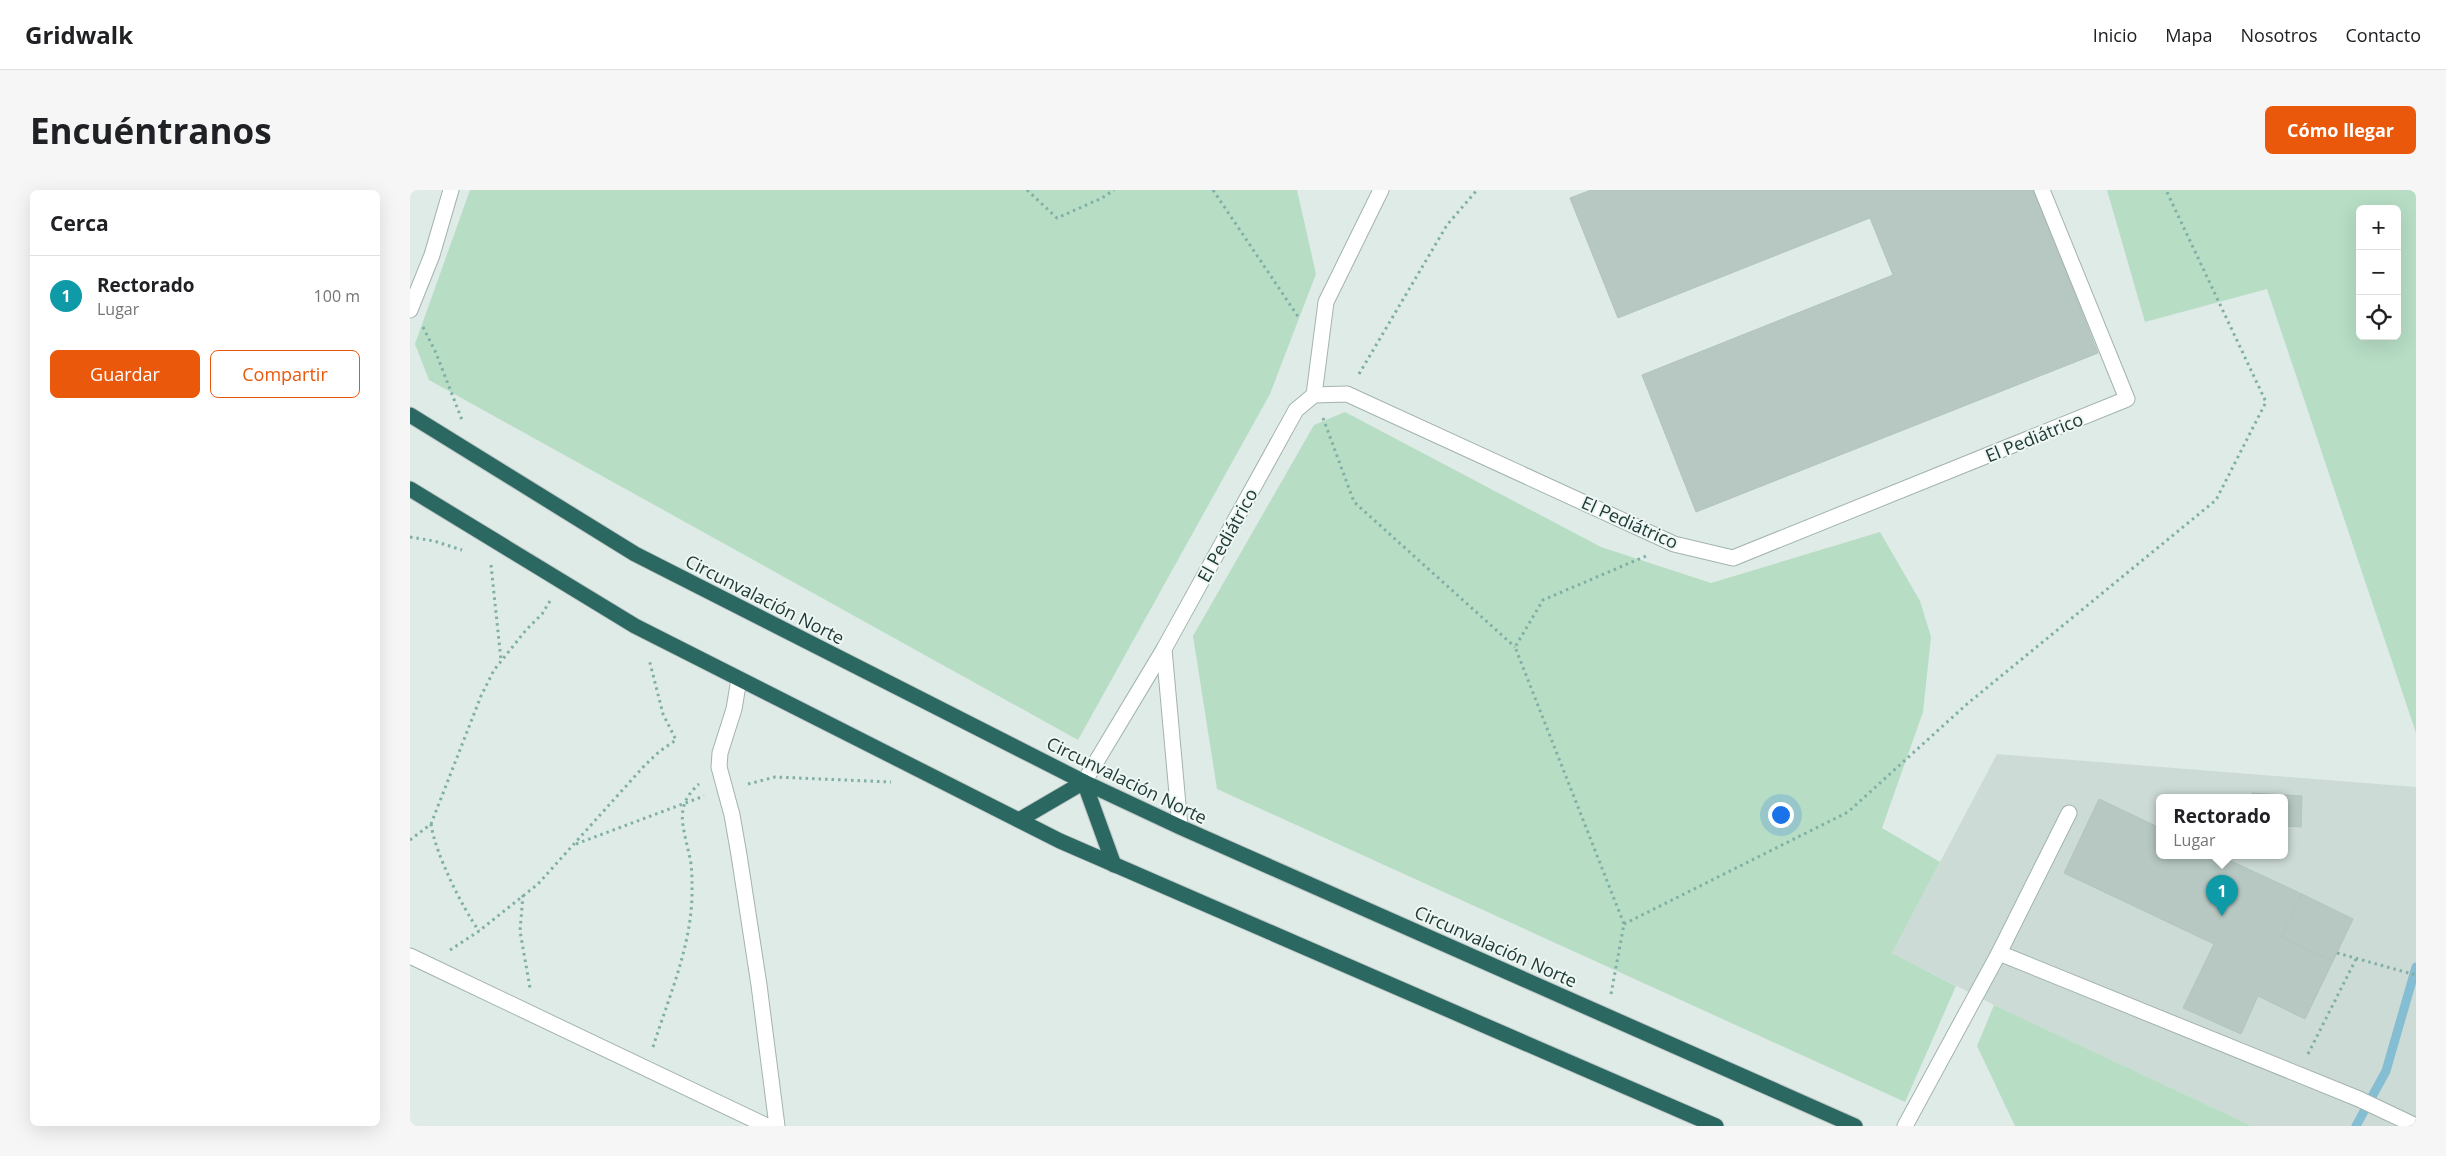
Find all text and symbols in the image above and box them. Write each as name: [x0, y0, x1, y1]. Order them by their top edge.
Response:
text: Gridwalk: [25, 18, 133, 51]
text: Inicio: [2093, 23, 2137, 47]
text: Mapa: [2165, 23, 2213, 47]
text: Nosotros: [2241, 23, 2318, 47]
text: Contacto: [2346, 23, 2421, 47]
button: Cómo llegar: [2265, 106, 2416, 154]
text: Encuéntranos: [30, 107, 272, 154]
map controls: [2356, 205, 2401, 340]
button: +: [2356, 205, 2401, 250]
text: Cerca: [50, 209, 109, 237]
button: −: [2356, 250, 2401, 295]
text: Rectorado: [97, 272, 194, 298]
text: 1: [61, 285, 71, 307]
text: 100 m: [314, 285, 360, 307]
button: locate: [2356, 295, 2401, 340]
text: Lugar: [97, 298, 139, 320]
button: Guardar: [50, 350, 200, 398]
button: Compartir: [210, 350, 360, 398]
street label: El Pediátrico: [1982, 406, 2086, 468]
street label: El Pediátrico: [1191, 484, 1263, 586]
street label: El Pediátrico: [1578, 490, 1682, 554]
street label: Circunvalación Norte: [681, 548, 849, 650]
street label: Circunvalación Norte: [1043, 731, 1211, 829]
popup: [2156, 794, 2288, 859]
your location: [1768, 802, 1794, 828]
text: Rectorado: [2173, 803, 2271, 829]
text: Lugar: [2173, 829, 2216, 851]
pin: 1: [2206, 875, 2238, 916]
street label: Circunvalación Norte: [1411, 899, 1581, 993]

